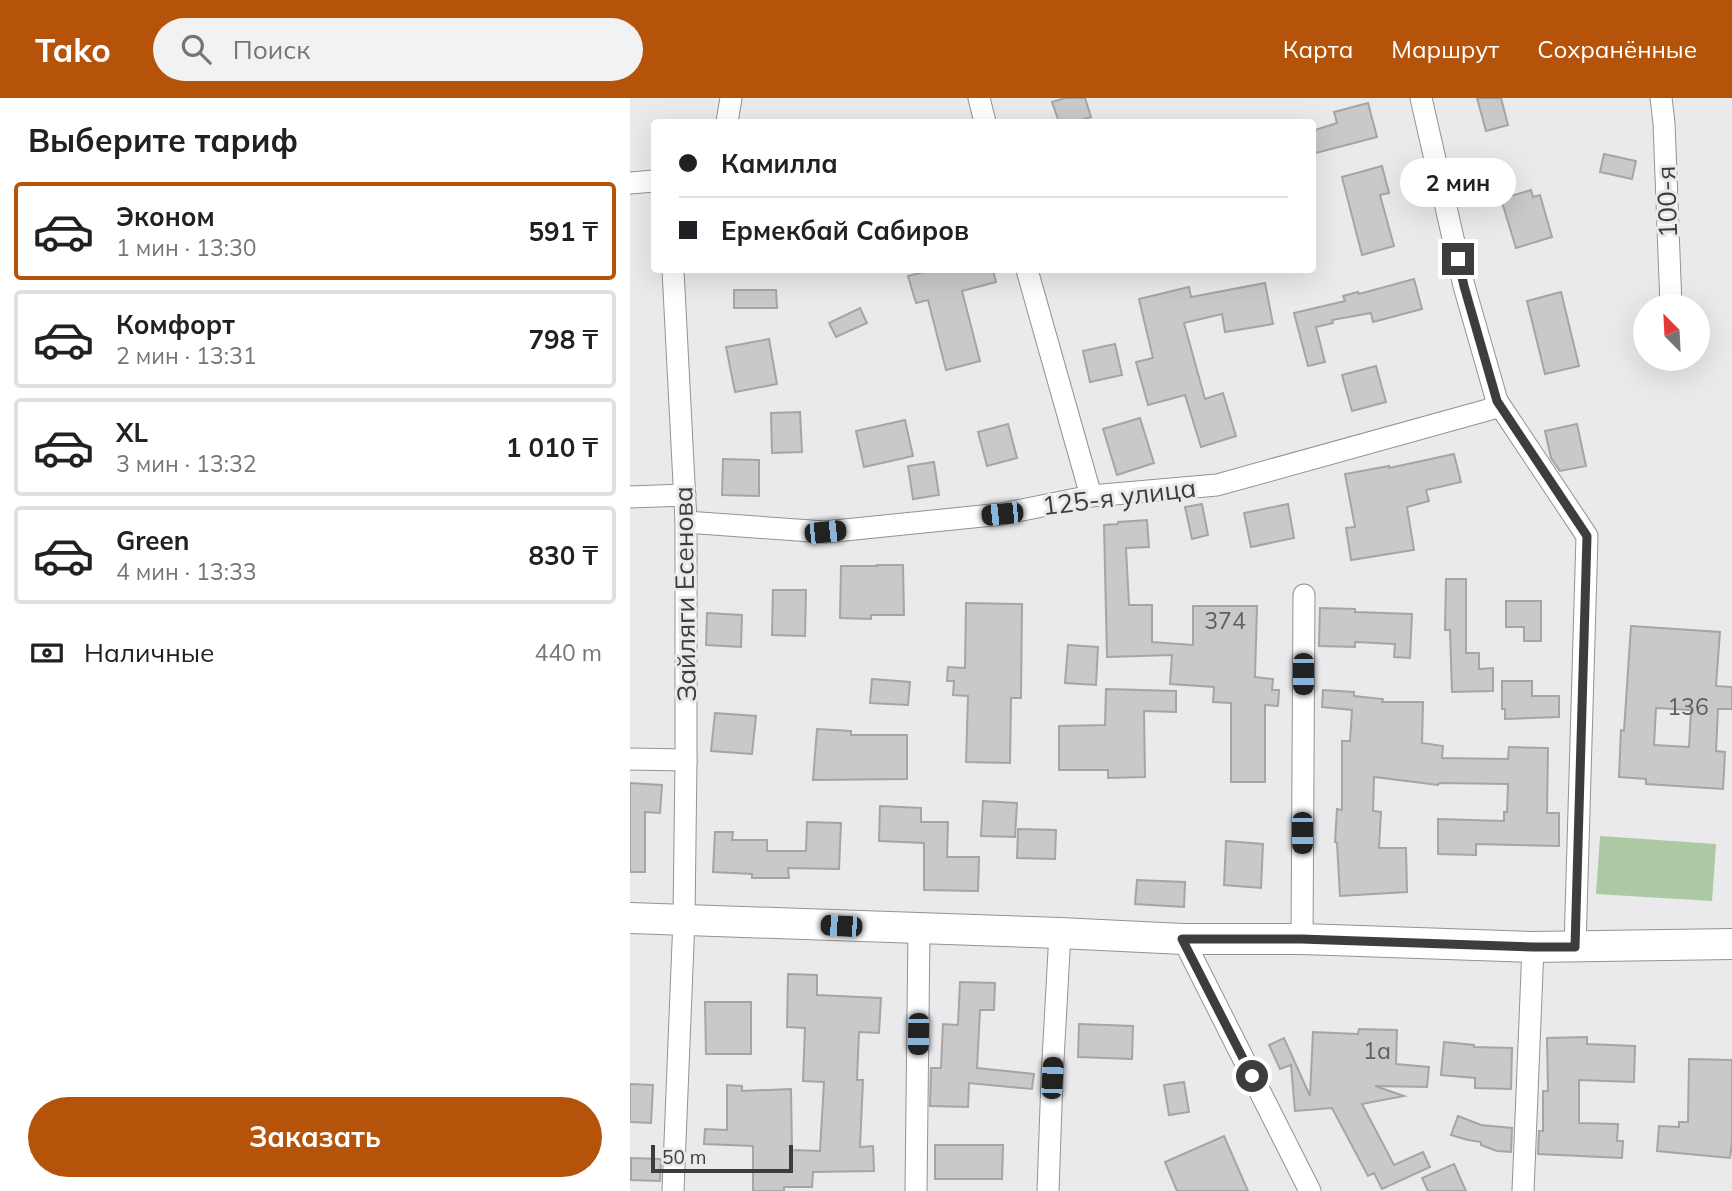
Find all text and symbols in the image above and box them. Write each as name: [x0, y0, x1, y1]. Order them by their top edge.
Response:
search box: [153, 18, 643, 81]
text: Tako: [35, 29, 111, 70]
icon: search: [177, 30, 215, 68]
text: Поиск: [233, 33, 310, 66]
text: Карта: [1283, 34, 1353, 64]
text: Маршрут: [1391, 34, 1499, 64]
text: Сохранённые: [1537, 34, 1697, 64]
text: Выберите тариф: [28, 120, 298, 160]
text: Камилла: [721, 147, 838, 180]
callout: 2 мин: [1400, 158, 1516, 206]
street label: 100-я: [1649, 165, 1684, 239]
text: 2 мин: [1426, 168, 1490, 197]
icon: car: [32, 200, 95, 263]
text: Эконом: [116, 200, 215, 233]
text: Ермекбай Сабиров: [721, 214, 969, 247]
text: 591 ₸: [528, 215, 598, 248]
text: 1 мин · 13:30: [116, 233, 256, 262]
route end: [1442, 243, 1474, 275]
north arrow: [1633, 294, 1710, 371]
map controls: [1633, 294, 1710, 371]
icon: car: [32, 308, 95, 371]
text: Комфорт: [116, 308, 235, 341]
text: 798 ₸: [528, 323, 598, 356]
text: 2 мин · 13:31: [116, 341, 256, 370]
icon: car: [32, 416, 95, 479]
text: XL: [116, 416, 148, 449]
text: 1 010 ₸: [506, 431, 598, 464]
text: 3 мин · 13:32: [116, 449, 256, 478]
street label: 125-я улица: [1040, 471, 1198, 522]
street label: Зайляги Есенова: [666, 486, 703, 702]
car: [981, 501, 1024, 527]
car: [804, 519, 847, 545]
icon: car: [32, 524, 95, 587]
text: Green: [116, 524, 189, 557]
text: 830 ₸: [528, 539, 598, 572]
text: 4 мин · 13:33: [116, 557, 256, 586]
house number: 374: [1204, 606, 1246, 635]
icon: cash: [28, 634, 66, 672]
text: Наличные: [84, 636, 214, 669]
text: 440 m: [534, 638, 602, 667]
car: [1293, 653, 1314, 695]
house number: 136: [1667, 692, 1709, 721]
car: [1292, 812, 1313, 854]
car: [820, 914, 863, 938]
car: [908, 1013, 929, 1055]
house number: 1а: [1363, 1036, 1391, 1065]
car: [1041, 1056, 1064, 1100]
route start: [1236, 1060, 1268, 1092]
button: Заказать: [28, 1097, 602, 1177]
scale bar: [651, 1142, 793, 1174]
text: 50 m: [662, 1145, 706, 1169]

